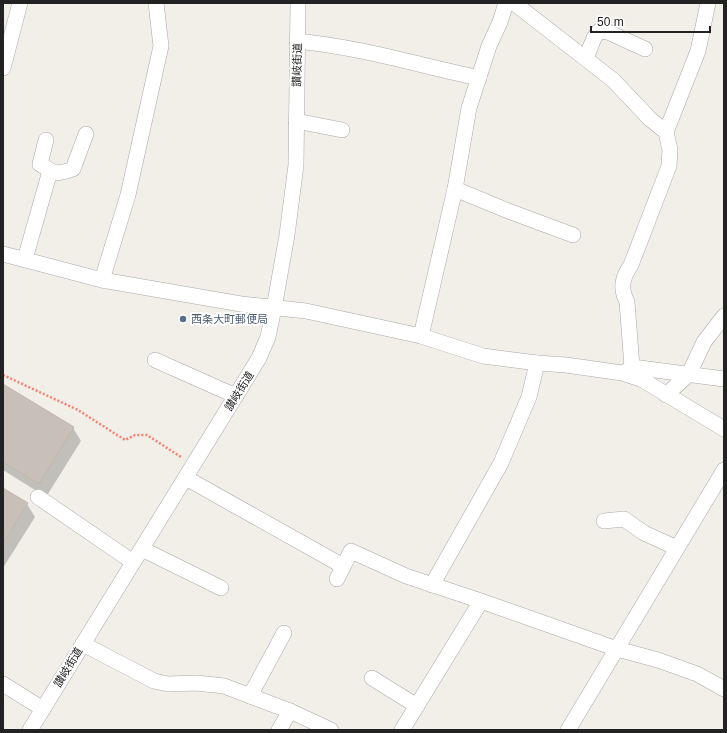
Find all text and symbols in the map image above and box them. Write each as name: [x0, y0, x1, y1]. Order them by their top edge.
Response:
scale bar: [591, 8, 710, 34]
text: 50 m: [597, 15, 624, 29]
street label: 讃岐街道: [291, 43, 303, 87]
place label: 西条大町郵便局: [191, 313, 268, 325]
marker: 西条大町郵便局: [178, 314, 188, 324]
street label: 讃岐街道: [222, 369, 256, 413]
street label: 讃岐街道: [52, 645, 84, 689]

